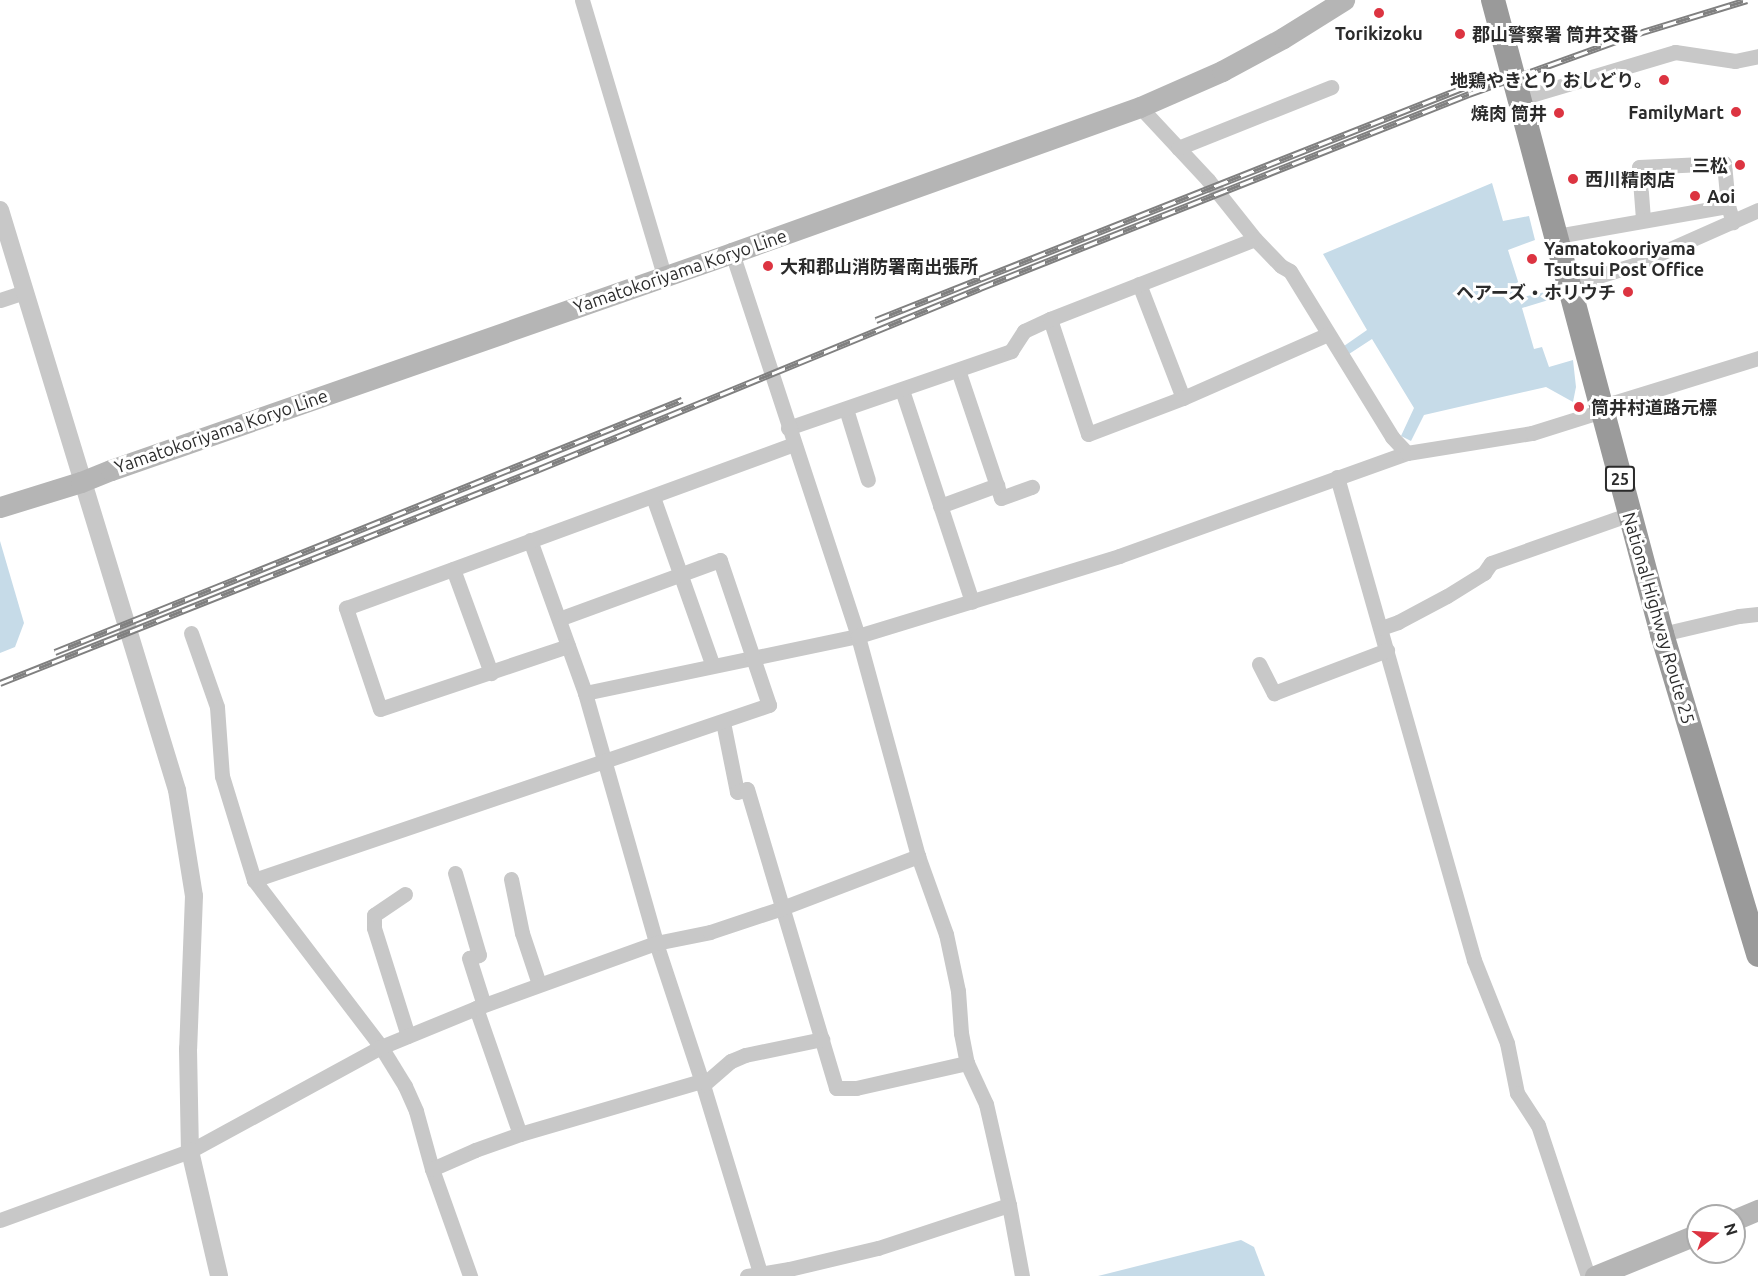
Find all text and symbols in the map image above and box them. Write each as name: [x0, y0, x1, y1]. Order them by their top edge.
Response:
marker: Torikizoku: [1372, 6, 1386, 20]
place label: Torikizoku: [1335, 22, 1423, 44]
place label: 郡山警察署 筒井交番: [1472, 23, 1638, 45]
marker: 郡山警察署 筒井交番: [1453, 27, 1467, 41]
place label: 地鶏やきとり おしどり。: [1450, 69, 1652, 91]
marker: 地鶏やきとり おしどり。: [1657, 73, 1671, 87]
place label: FamilyMart: [1628, 101, 1724, 123]
place label: 焼肉 筒井: [1471, 102, 1547, 124]
marker: FamilyMart: [1729, 105, 1743, 119]
marker: 焼肉 筒井: [1552, 106, 1566, 120]
place label: 三松: [1692, 154, 1728, 176]
marker: 三松: [1733, 158, 1747, 172]
place label: 西川精肉店: [1585, 168, 1675, 190]
marker: 西川精肉店: [1566, 172, 1580, 186]
place label: Aoi: [1707, 185, 1735, 207]
marker: Aoi: [1688, 189, 1702, 203]
street label: Yamatokoriyama Koryo Line: [571, 224, 789, 318]
place label: Yamatokooriyama Tsutsui Post Office: [1544, 238, 1704, 280]
marker: Yamatokooriyama Tsutsui Post Office: [1525, 252, 1539, 266]
place label: 大和郡山消防署南出張所: [780, 255, 978, 277]
marker: 大和郡山消防署南出張所: [761, 259, 775, 273]
place label: ヘアーズ・ホリウチ: [1455, 281, 1616, 303]
marker: ヘアーズ・ホリウチ: [1621, 285, 1635, 299]
street label: Yamatokoriyama Koryo Line: [112, 384, 330, 478]
place label: 筒井村道路元標: [1591, 396, 1717, 418]
marker: 筒井村道路元標: [1572, 400, 1586, 414]
road number: 25: [1604, 466, 1636, 492]
street label: National Highway Route 25: [1618, 510, 1700, 726]
north arrow: [1686, 1204, 1746, 1264]
text: N: [1721, 1221, 1742, 1238]

